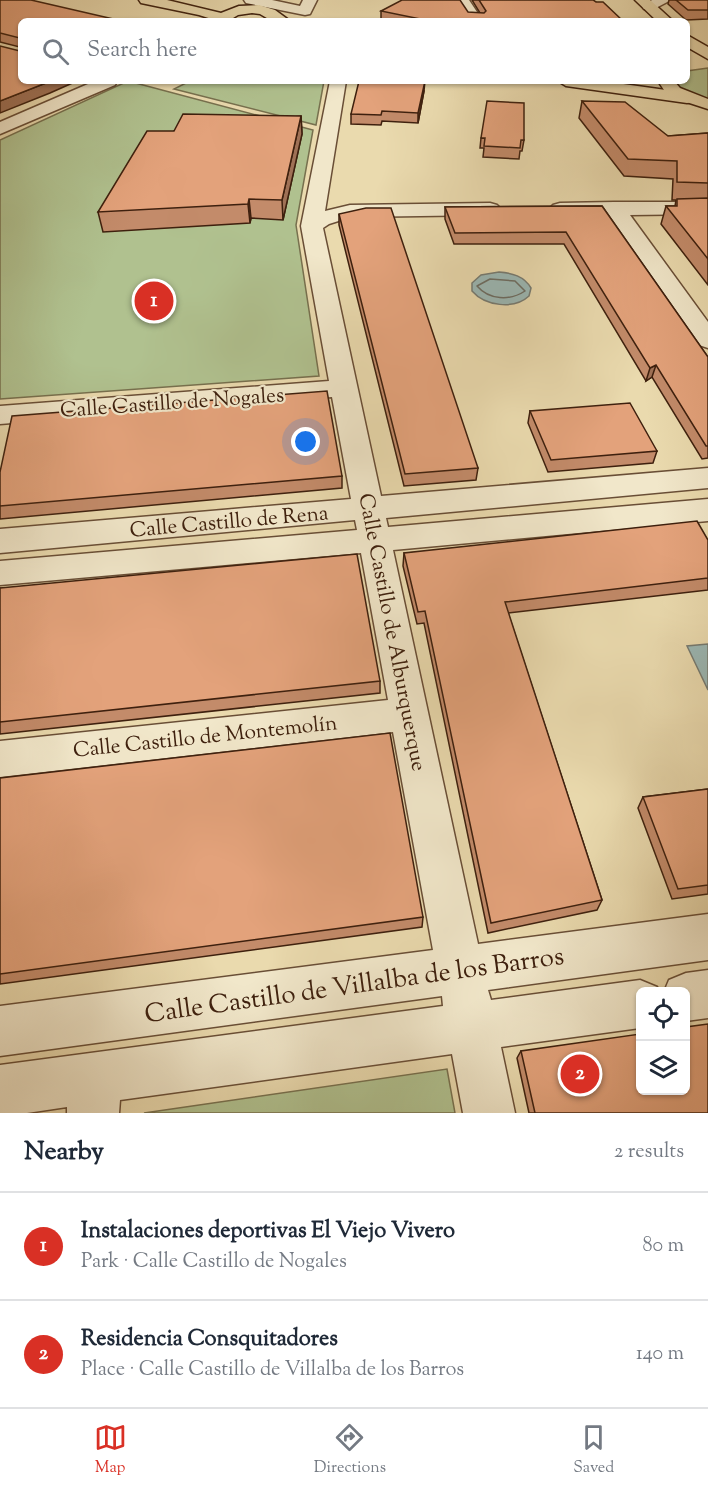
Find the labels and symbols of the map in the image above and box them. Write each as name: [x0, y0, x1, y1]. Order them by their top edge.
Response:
pin: 1: [134, 278, 174, 324]
street label: Calle Castillo de Nogales: [59, 381, 285, 427]
your location: [291, 427, 320, 456]
street label: Calle Castillo de Alburquerque: [349, 491, 433, 774]
street label: Calle Castillo de Rena: [128, 499, 330, 547]
street label: Calle Castillo de Montemolín: [72, 709, 339, 767]
street label: Calle Castillo de Villalba de los Barros: [142, 939, 566, 1034]
pin: 2: [560, 1052, 600, 1096]

